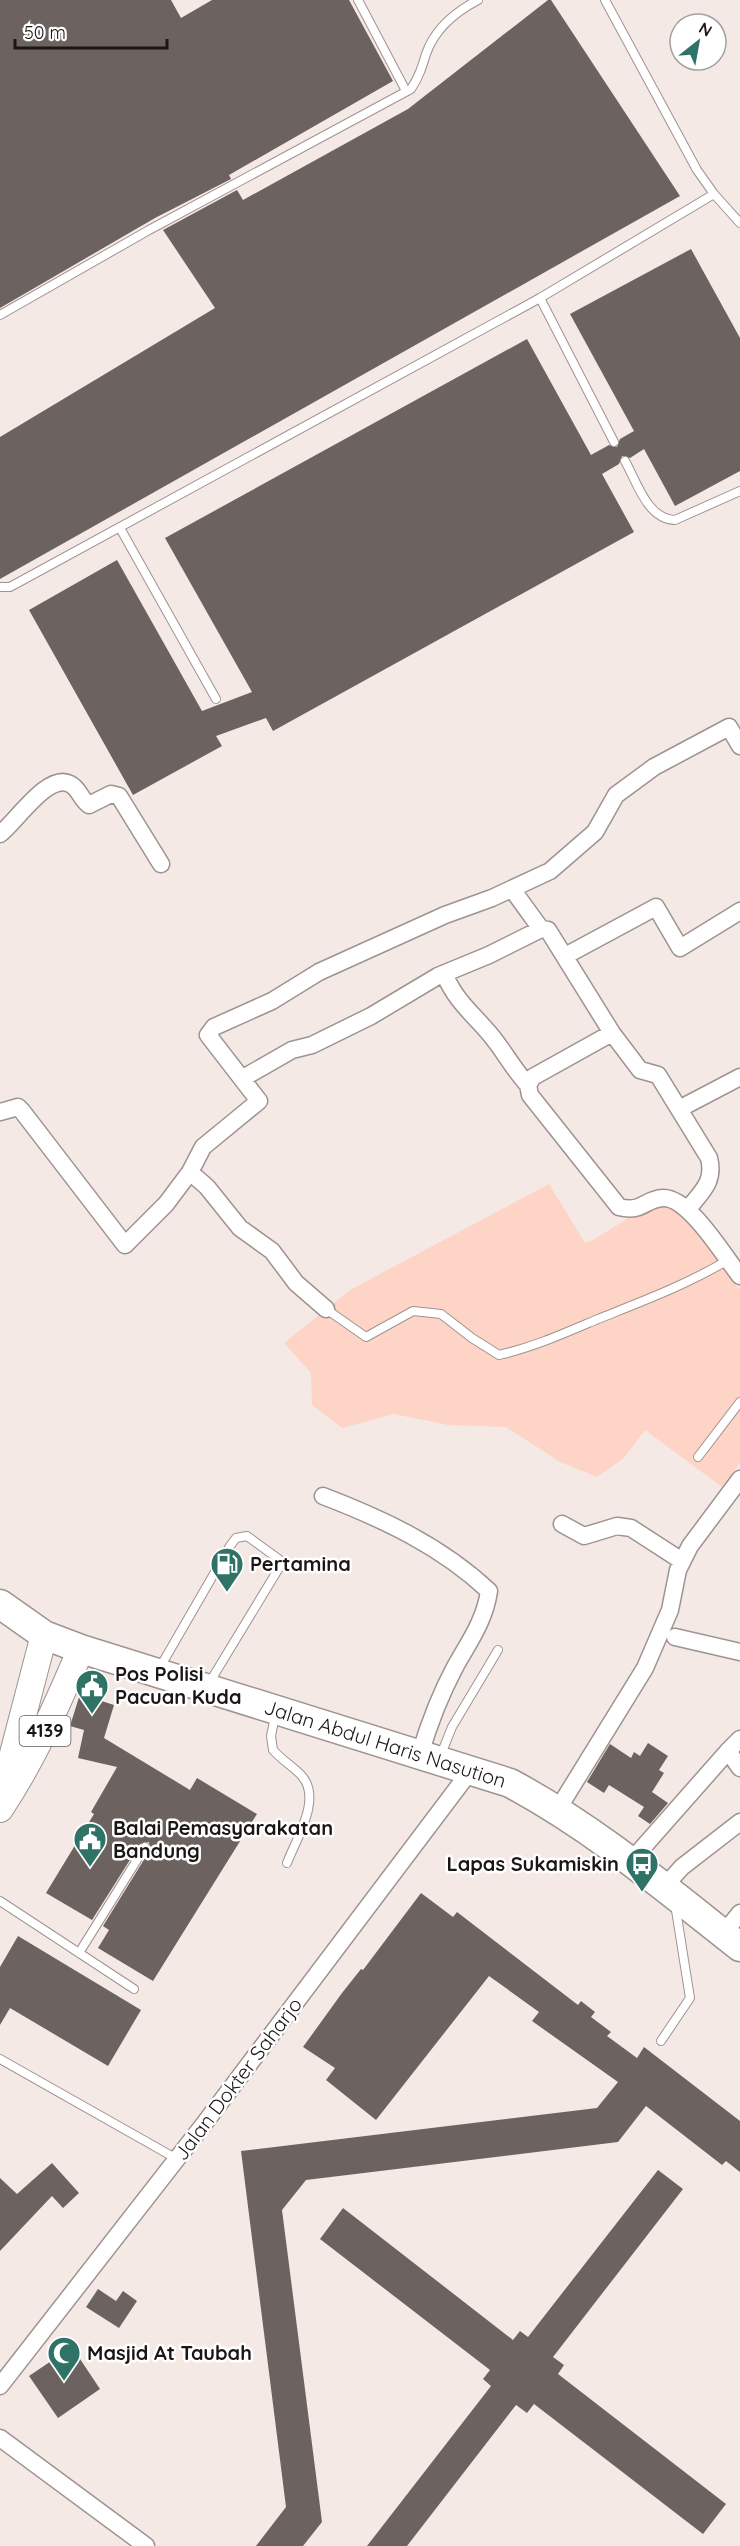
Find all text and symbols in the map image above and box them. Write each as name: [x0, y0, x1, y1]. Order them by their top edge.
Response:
scale bar: [15, 12, 166, 50]
north arrow: [668, 12, 728, 72]
text: N: [696, 18, 716, 41]
text: 50 m: [24, 21, 66, 44]
fuel station icon: Pertamina: [209, 1546, 245, 1593]
place label: Pertamina: [250, 1551, 351, 1576]
place label: Pos Polisi Pacuan Kuda: [115, 1661, 241, 1709]
public building icon: Pos Polisi Pacuan Kuda: [74, 1668, 110, 1715]
street label: Jalan Abdul Haris Nasution: [261, 1694, 509, 1793]
road number: 4139: [20, 1716, 70, 1746]
place label: Balai Pemasyarakatan Bandung: [113, 1815, 333, 1863]
public building icon: Balai Pemasyarakatan Bandung: [72, 1821, 108, 1868]
bus stop icon: Lapas Sukamiskin: [624, 1846, 660, 1893]
place label: Lapas Sukamiskin: [446, 1851, 619, 1876]
street label: Jalan Dokter Saharjo: [168, 1992, 307, 2165]
mosque icon: Masjid At Taubah: [46, 2335, 82, 2382]
place label: Masjid At Taubah: [87, 2340, 252, 2365]

